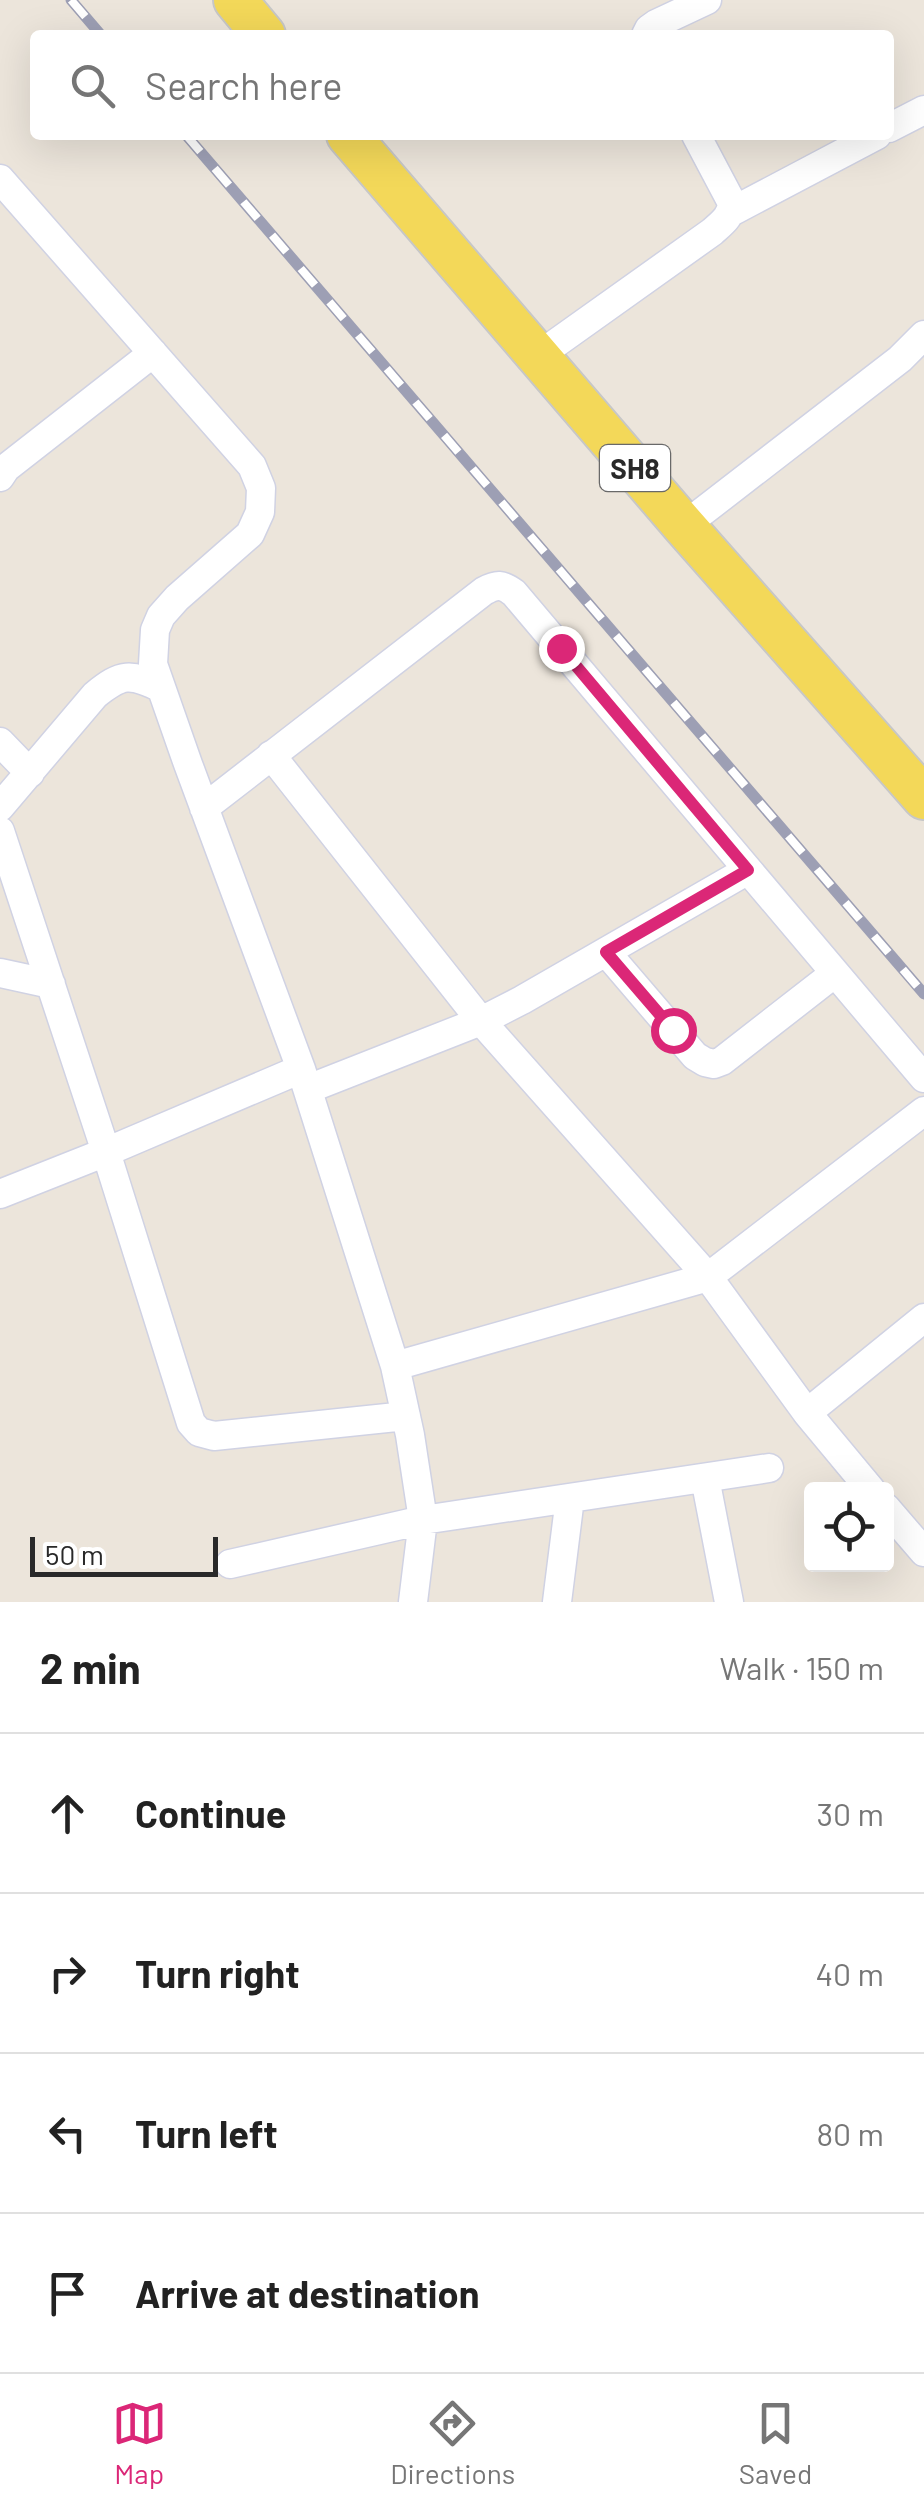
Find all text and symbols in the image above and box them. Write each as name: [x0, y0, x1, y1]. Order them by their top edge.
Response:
search box: [30, 30, 894, 140]
icon: search: [65, 58, 120, 113]
text: Search here: [145, 62, 343, 108]
road number: SH8: [600, 445, 670, 491]
route end: [539, 626, 585, 672]
route start: [651, 1008, 697, 1054]
map controls: [804, 1482, 894, 1572]
button: locate: [804, 1482, 894, 1572]
scale bar: [30, 1532, 218, 1576]
text: 50 m: [45, 1537, 104, 1571]
text: 2 min: [40, 1642, 141, 1692]
text: Walk · 150 m: [720, 1648, 884, 1686]
icon: ahead: [40, 1786, 95, 1841]
text: Continue: [135, 1790, 286, 1836]
text: 30 m: [817, 1794, 884, 1832]
icon: right: [40, 1946, 95, 2001]
text: Turn right: [135, 1950, 300, 1996]
text: 40 m: [815, 1954, 884, 1992]
icon: left: [40, 2106, 95, 2161]
text: Turn left: [135, 2110, 278, 2156]
text: 80 m: [816, 2114, 884, 2152]
icon: arrive: [40, 2266, 95, 2321]
text: Arrive at destination: [135, 2270, 480, 2316]
tab: Map: [112, 2396, 167, 2490]
tab: Directions: [390, 2396, 515, 2490]
tab: Saved: [739, 2396, 812, 2490]

